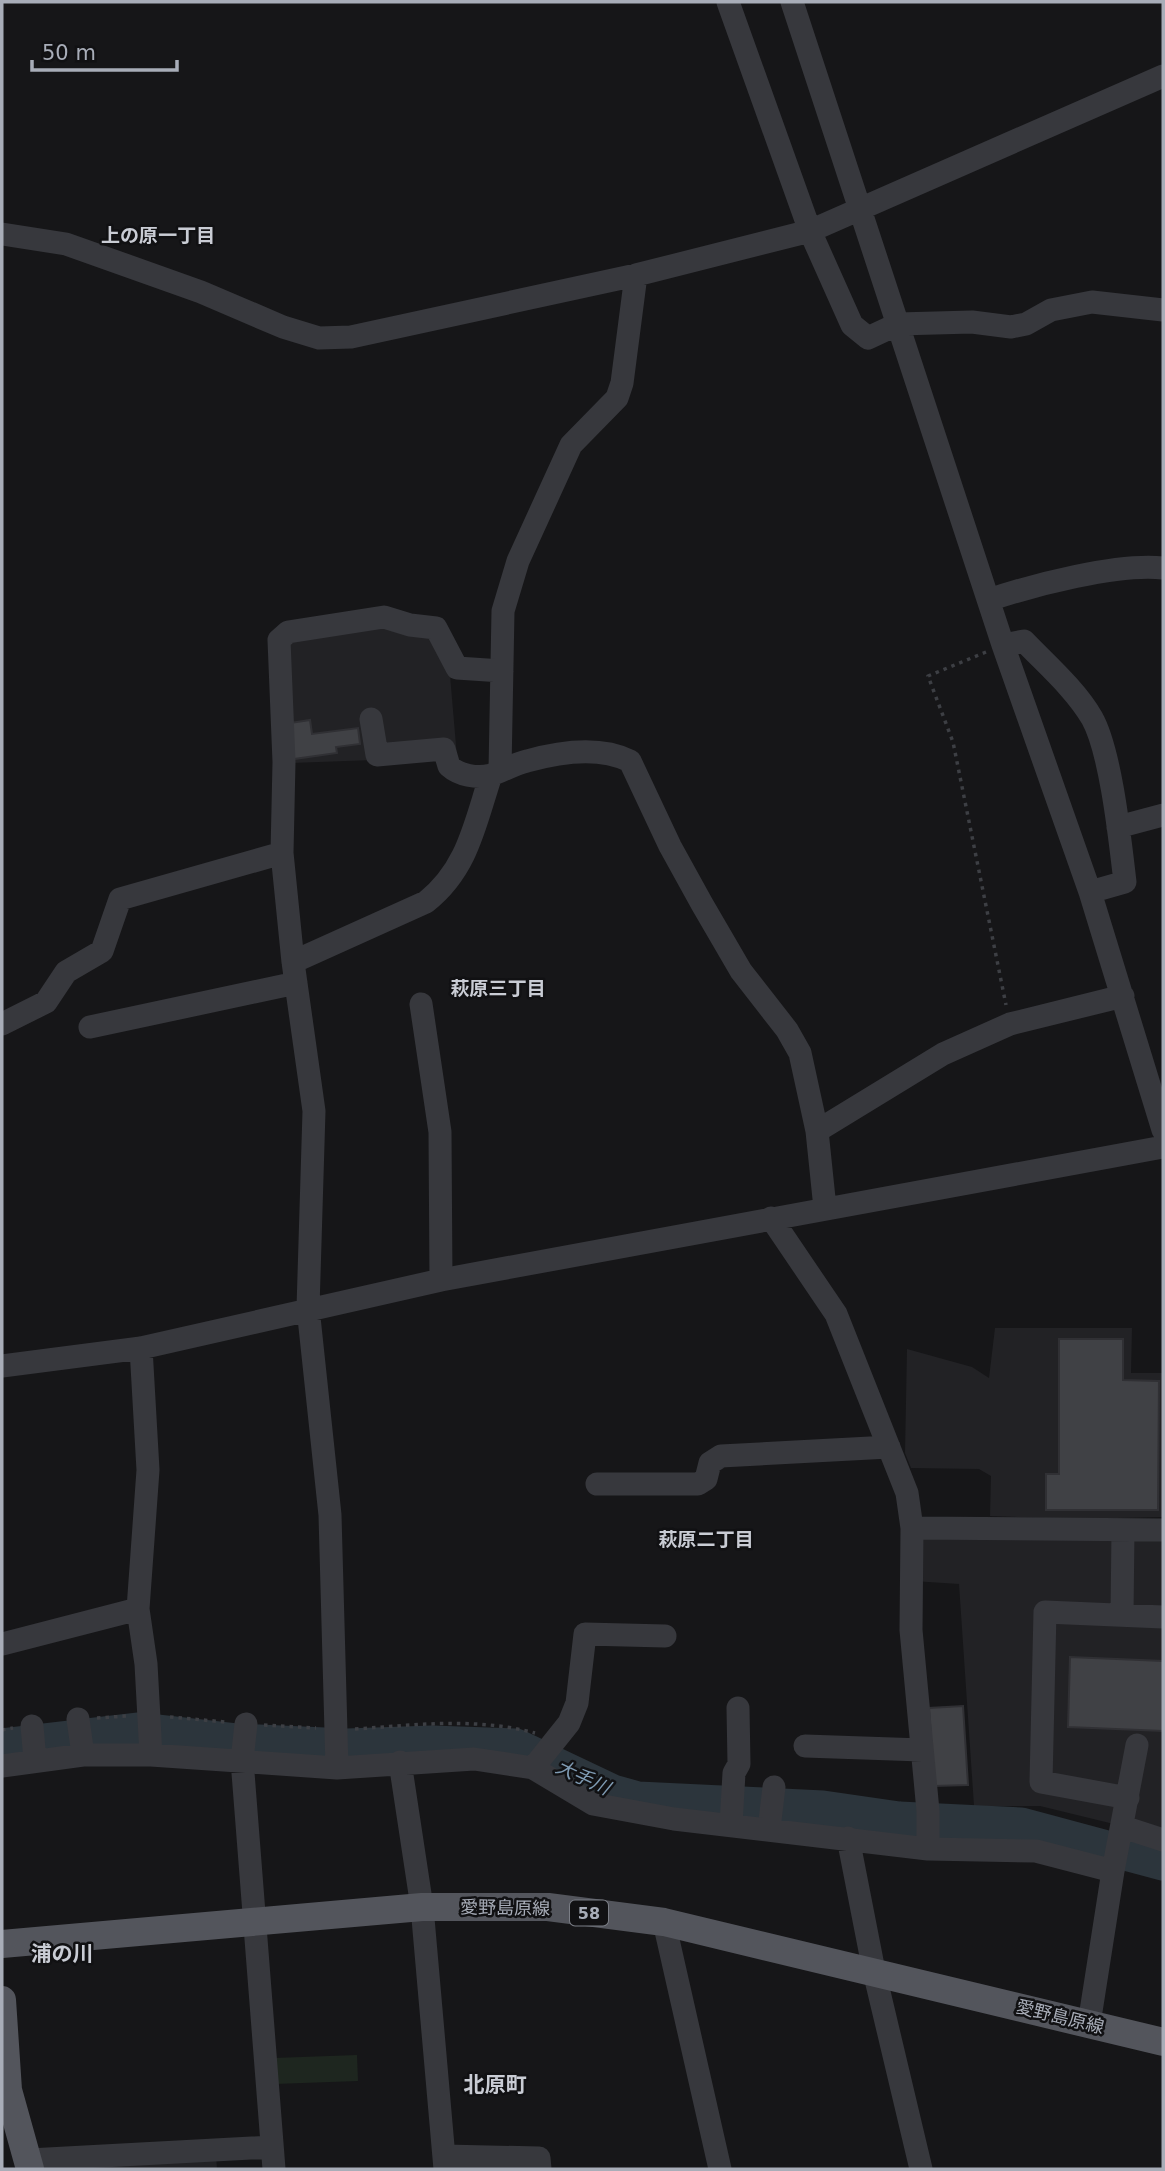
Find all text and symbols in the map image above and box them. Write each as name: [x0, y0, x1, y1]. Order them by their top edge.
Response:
scale bar: [32, 28, 177, 72]
text: 50 m: [42, 41, 96, 65]
district label: 上の原一丁目: [101, 224, 215, 246]
district label: 萩原三丁目: [450, 977, 546, 999]
district label: 萩原二丁目: [658, 1528, 754, 1550]
water label: 大手川: [553, 1755, 615, 1800]
street label: 愛野島原線: [460, 1896, 550, 1919]
road number: 58: [570, 1900, 608, 1926]
district label: 浦の川: [31, 1942, 94, 1966]
street label: 愛野島原線: [1014, 1995, 1106, 2038]
district label: 北原町: [464, 2073, 527, 2097]

